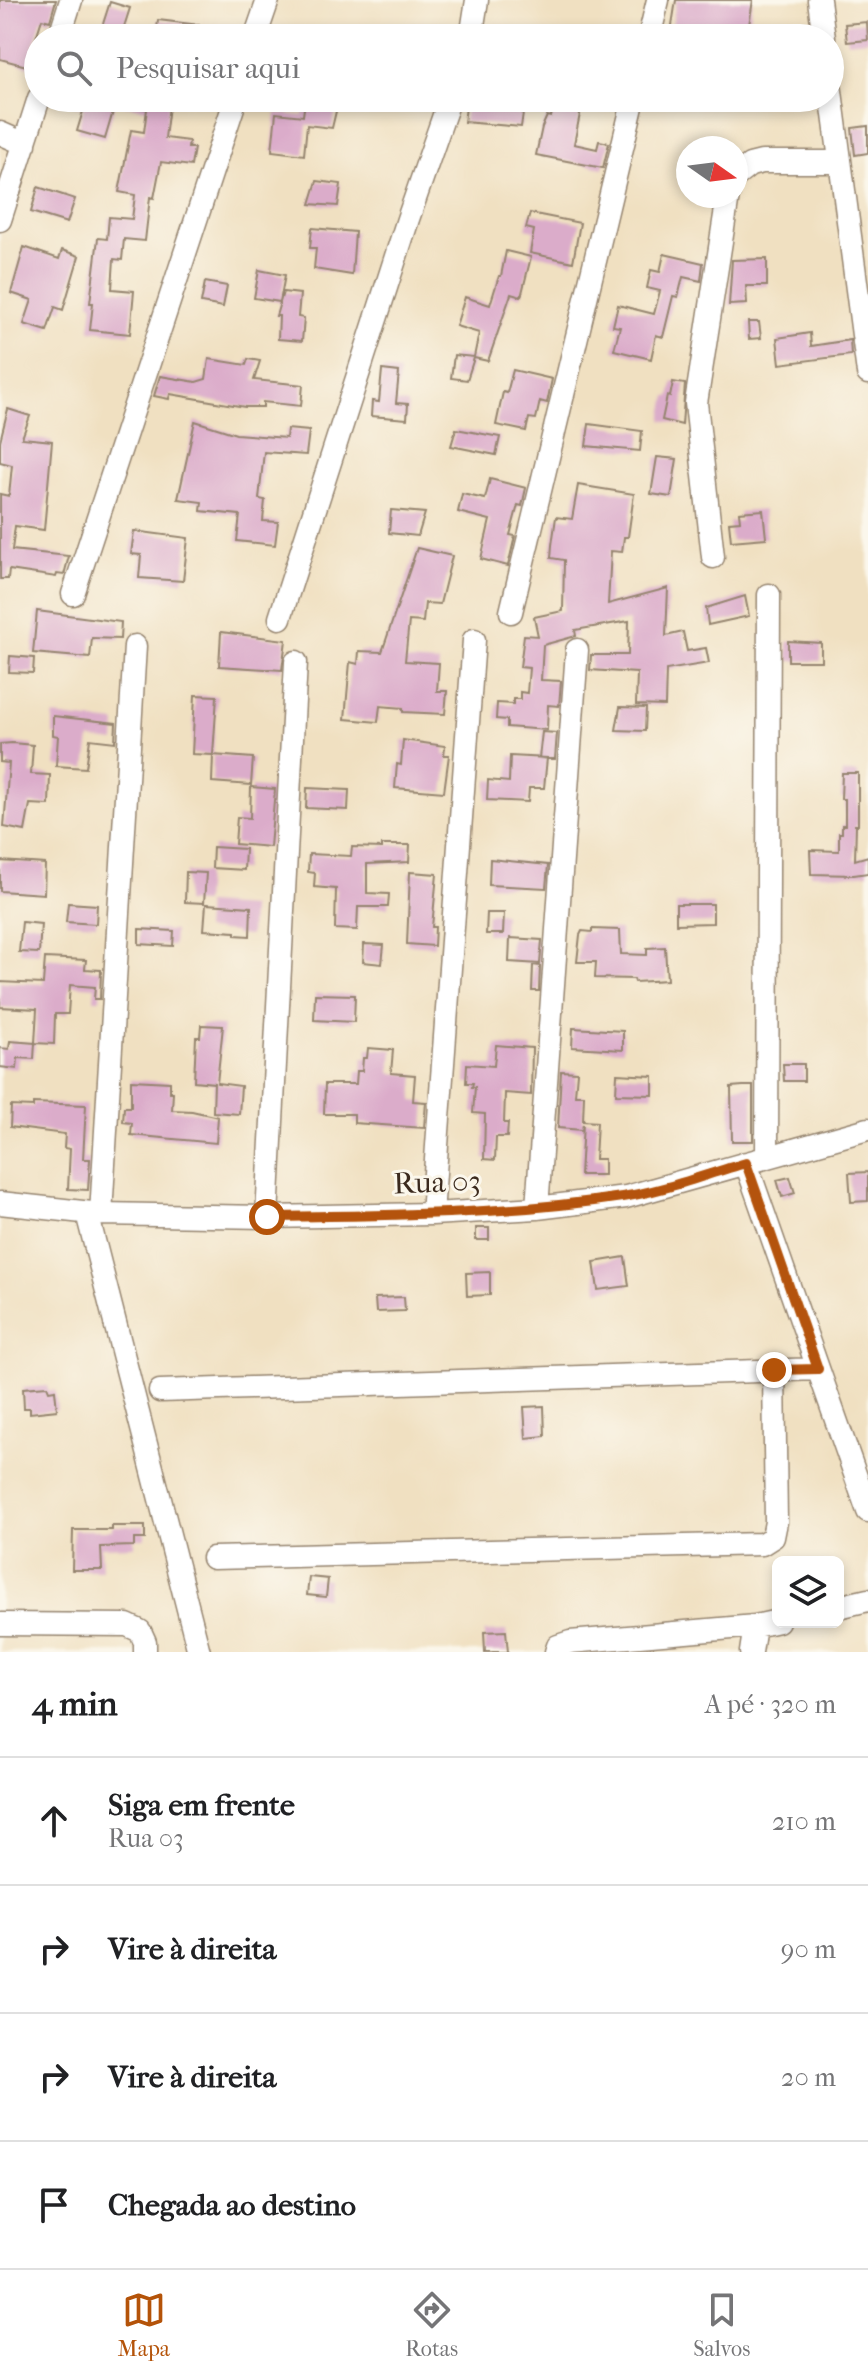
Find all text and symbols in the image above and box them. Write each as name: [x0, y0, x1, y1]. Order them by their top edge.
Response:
search box: [24, 24, 844, 112]
icon: search: [52, 46, 96, 90]
text: Pesquisar aqui: [116, 51, 300, 86]
north arrow: [676, 136, 748, 208]
street label: Rua 03: [393, 1163, 481, 1202]
route start: [249, 1199, 285, 1235]
route end: [756, 1352, 792, 1388]
map controls: [772, 1556, 844, 1628]
button: layers: [772, 1556, 844, 1628]
text: 4 min: [32, 1684, 117, 1724]
text: A pé · 320 m: [705, 1689, 836, 1720]
text: Siga em frente: [108, 1788, 295, 1823]
icon: ahead: [32, 1799, 76, 1843]
text: 210 m: [772, 1806, 836, 1837]
text: Rua 03: [108, 1823, 184, 1854]
icon: right: [32, 1927, 76, 1971]
text: Vire à direita: [108, 1932, 276, 1967]
text: 90 m: [781, 1934, 836, 1965]
icon: right: [32, 2055, 76, 2099]
text: Vire à direita: [108, 2060, 276, 2095]
text: 20 m: [781, 2062, 836, 2093]
icon: arrive: [32, 2183, 76, 2227]
text: Chegada ao destino: [108, 2188, 356, 2223]
tab: Mapa: [118, 2288, 170, 2362]
tab: Rotas: [405, 2288, 458, 2362]
tab: Salvos: [693, 2288, 750, 2362]

